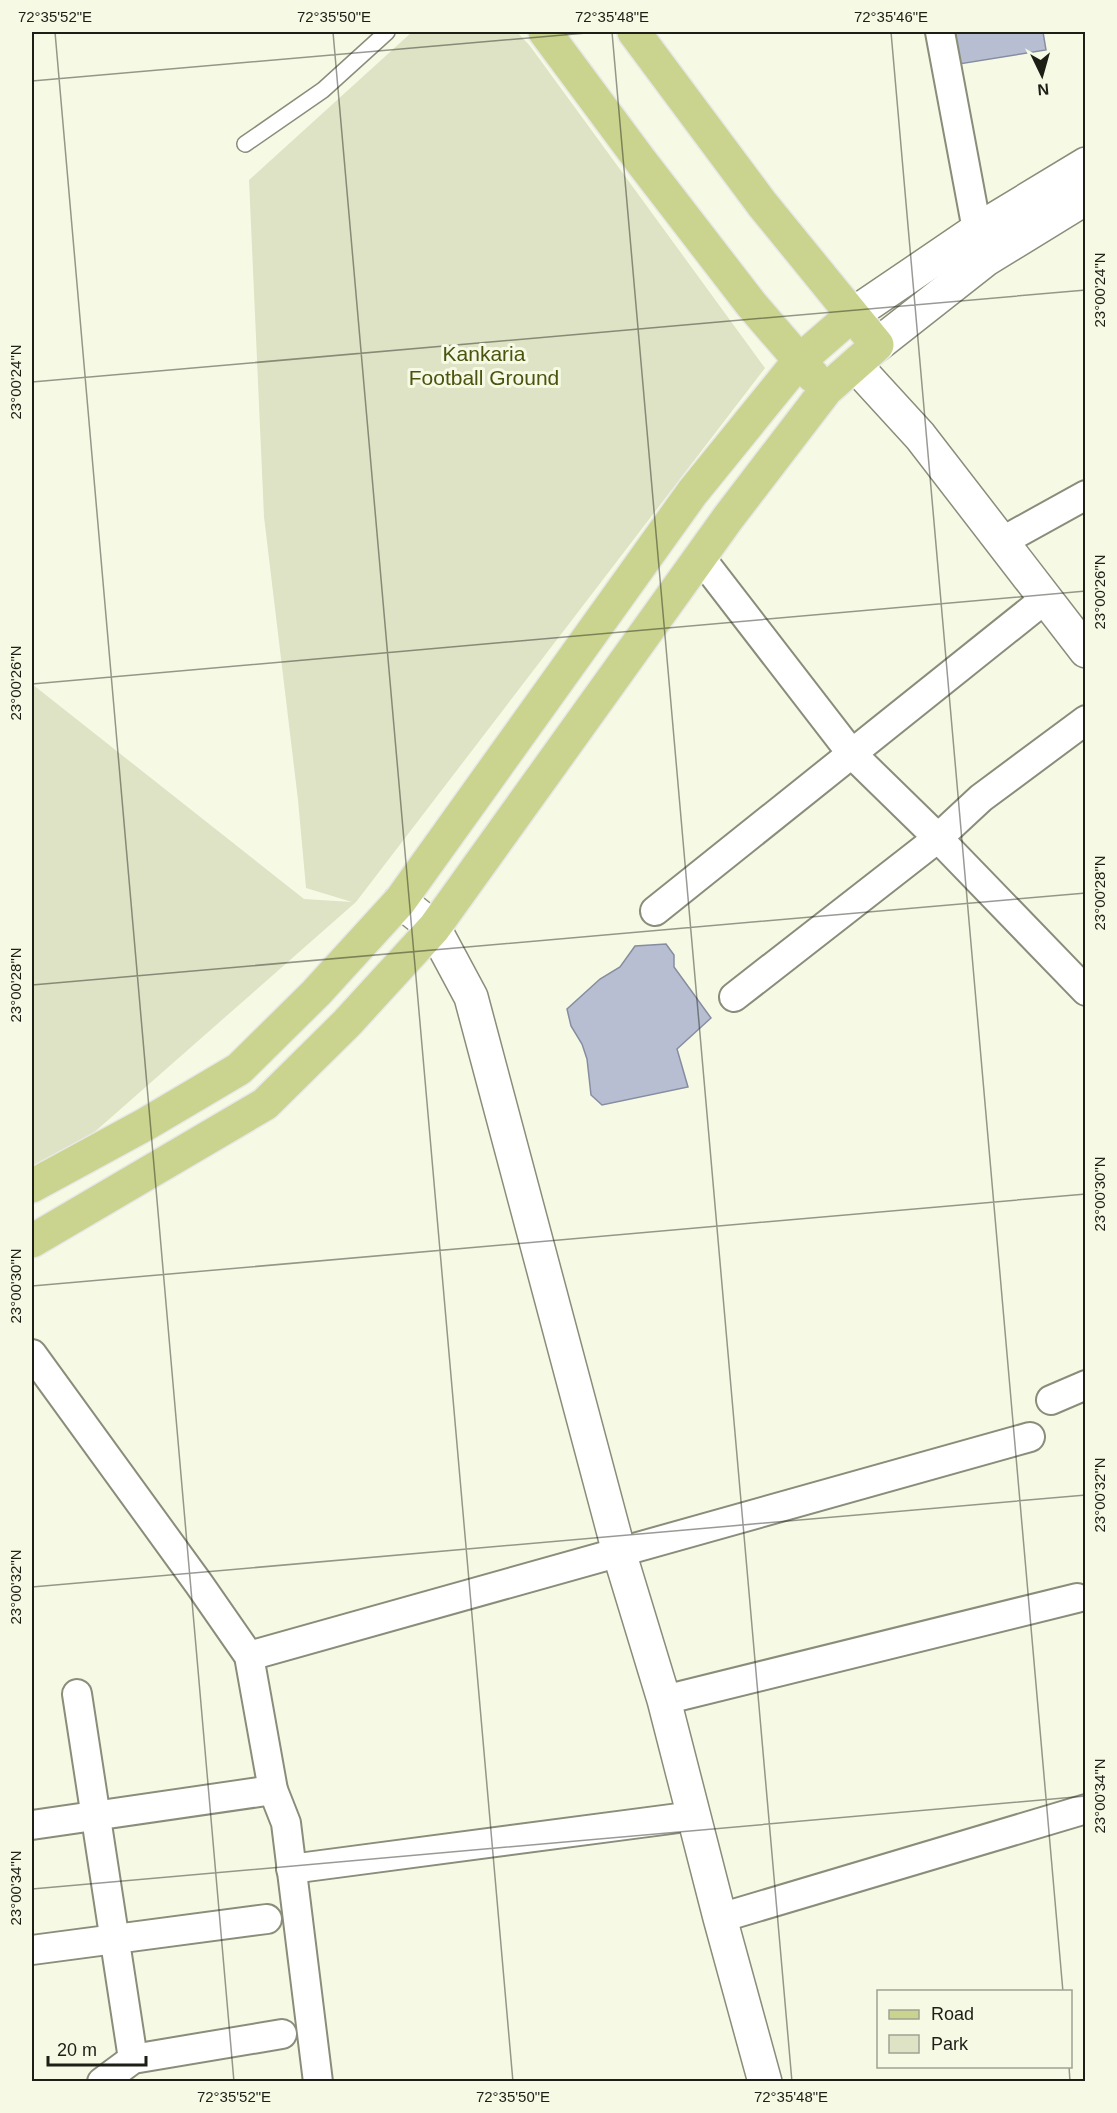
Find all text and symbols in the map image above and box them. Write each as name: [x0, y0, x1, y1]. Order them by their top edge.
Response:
text: 72°35'52"E: [18, 8, 92, 25]
text: 72°35'50"E: [297, 8, 371, 25]
text: 72°35'48"E: [575, 8, 649, 25]
text: 72°35'46"E: [854, 8, 928, 25]
north arrow: [1012, 45, 1072, 105]
text: N: [1037, 80, 1050, 98]
text: 23°00'24"N: [1091, 252, 1108, 328]
park label: Kankaria Football Ground: [409, 342, 559, 389]
text: 23°00'24"N: [7, 344, 24, 420]
text: 23°00'26"N: [1091, 554, 1108, 630]
text: 23°00'26"N: [7, 645, 24, 721]
text: 23°00'28"N: [1091, 855, 1108, 931]
text: 23°00'28"N: [7, 947, 24, 1023]
text: 23°00'30"N: [1091, 1156, 1108, 1232]
text: 23°00'30"N: [7, 1248, 24, 1324]
text: 23°00'32"N: [1091, 1457, 1108, 1533]
text: 23°00'32"N: [7, 1549, 24, 1625]
text: 23°00'34"N: [1091, 1758, 1108, 1834]
text: 23°00'34"N: [7, 1850, 24, 1926]
legend: [877, 1990, 1072, 2068]
text: Road: [931, 2004, 974, 2024]
scale bar: [48, 2029, 146, 2067]
text: Park: [931, 2034, 969, 2054]
text: 20 m: [57, 2040, 97, 2060]
text: 72°35'52"E: [197, 2088, 271, 2105]
text: 72°35'50"E: [476, 2088, 550, 2105]
text: 72°35'48"E: [754, 2088, 828, 2105]

